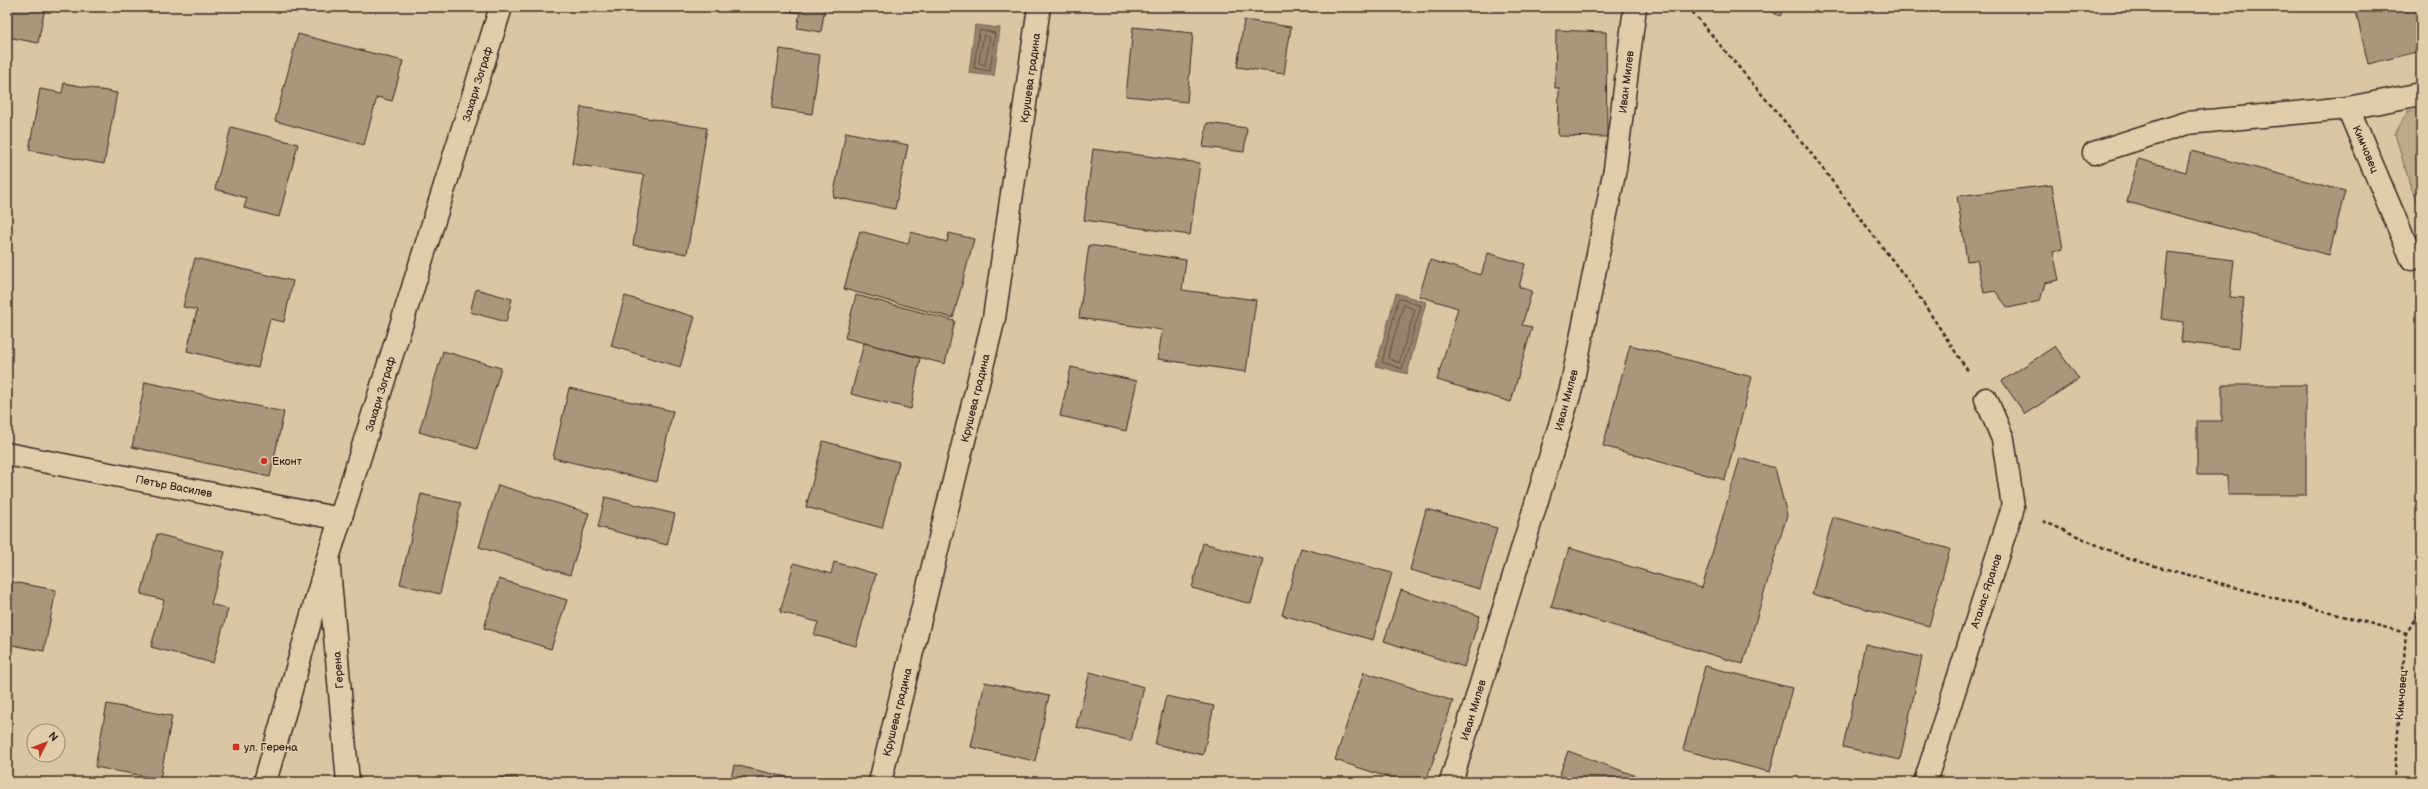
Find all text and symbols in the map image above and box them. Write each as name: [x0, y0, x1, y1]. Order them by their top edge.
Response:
street label: Крушева градина: [1018, 32, 1043, 124]
street label: Захари Зограф: [460, 45, 495, 123]
street label: Иван Милев: [1616, 50, 1637, 114]
street label: Кимчовец: [2350, 124, 2382, 175]
street label: Крушева градина: [958, 352, 993, 444]
street label: Захари Зограф: [363, 355, 398, 433]
street label: Иван Милев: [1552, 368, 1581, 432]
place label: Еконт: [272, 455, 302, 468]
marker: Еконт: [259, 456, 269, 466]
street label: Петър Василев: [134, 473, 214, 500]
street label: Атанас Яранов: [1968, 552, 2005, 631]
street label: Герена: [330, 650, 347, 689]
street label: Крушева градина: [880, 666, 915, 758]
street label: Кимчовец: [2393, 669, 2410, 721]
street label: Иван Милев: [1458, 678, 1489, 742]
north arrow: [26, 723, 66, 763]
text: N: [45, 729, 61, 744]
place label: ул. Герена: [244, 741, 298, 754]
marker: ул. Герена: [231, 742, 241, 752]

